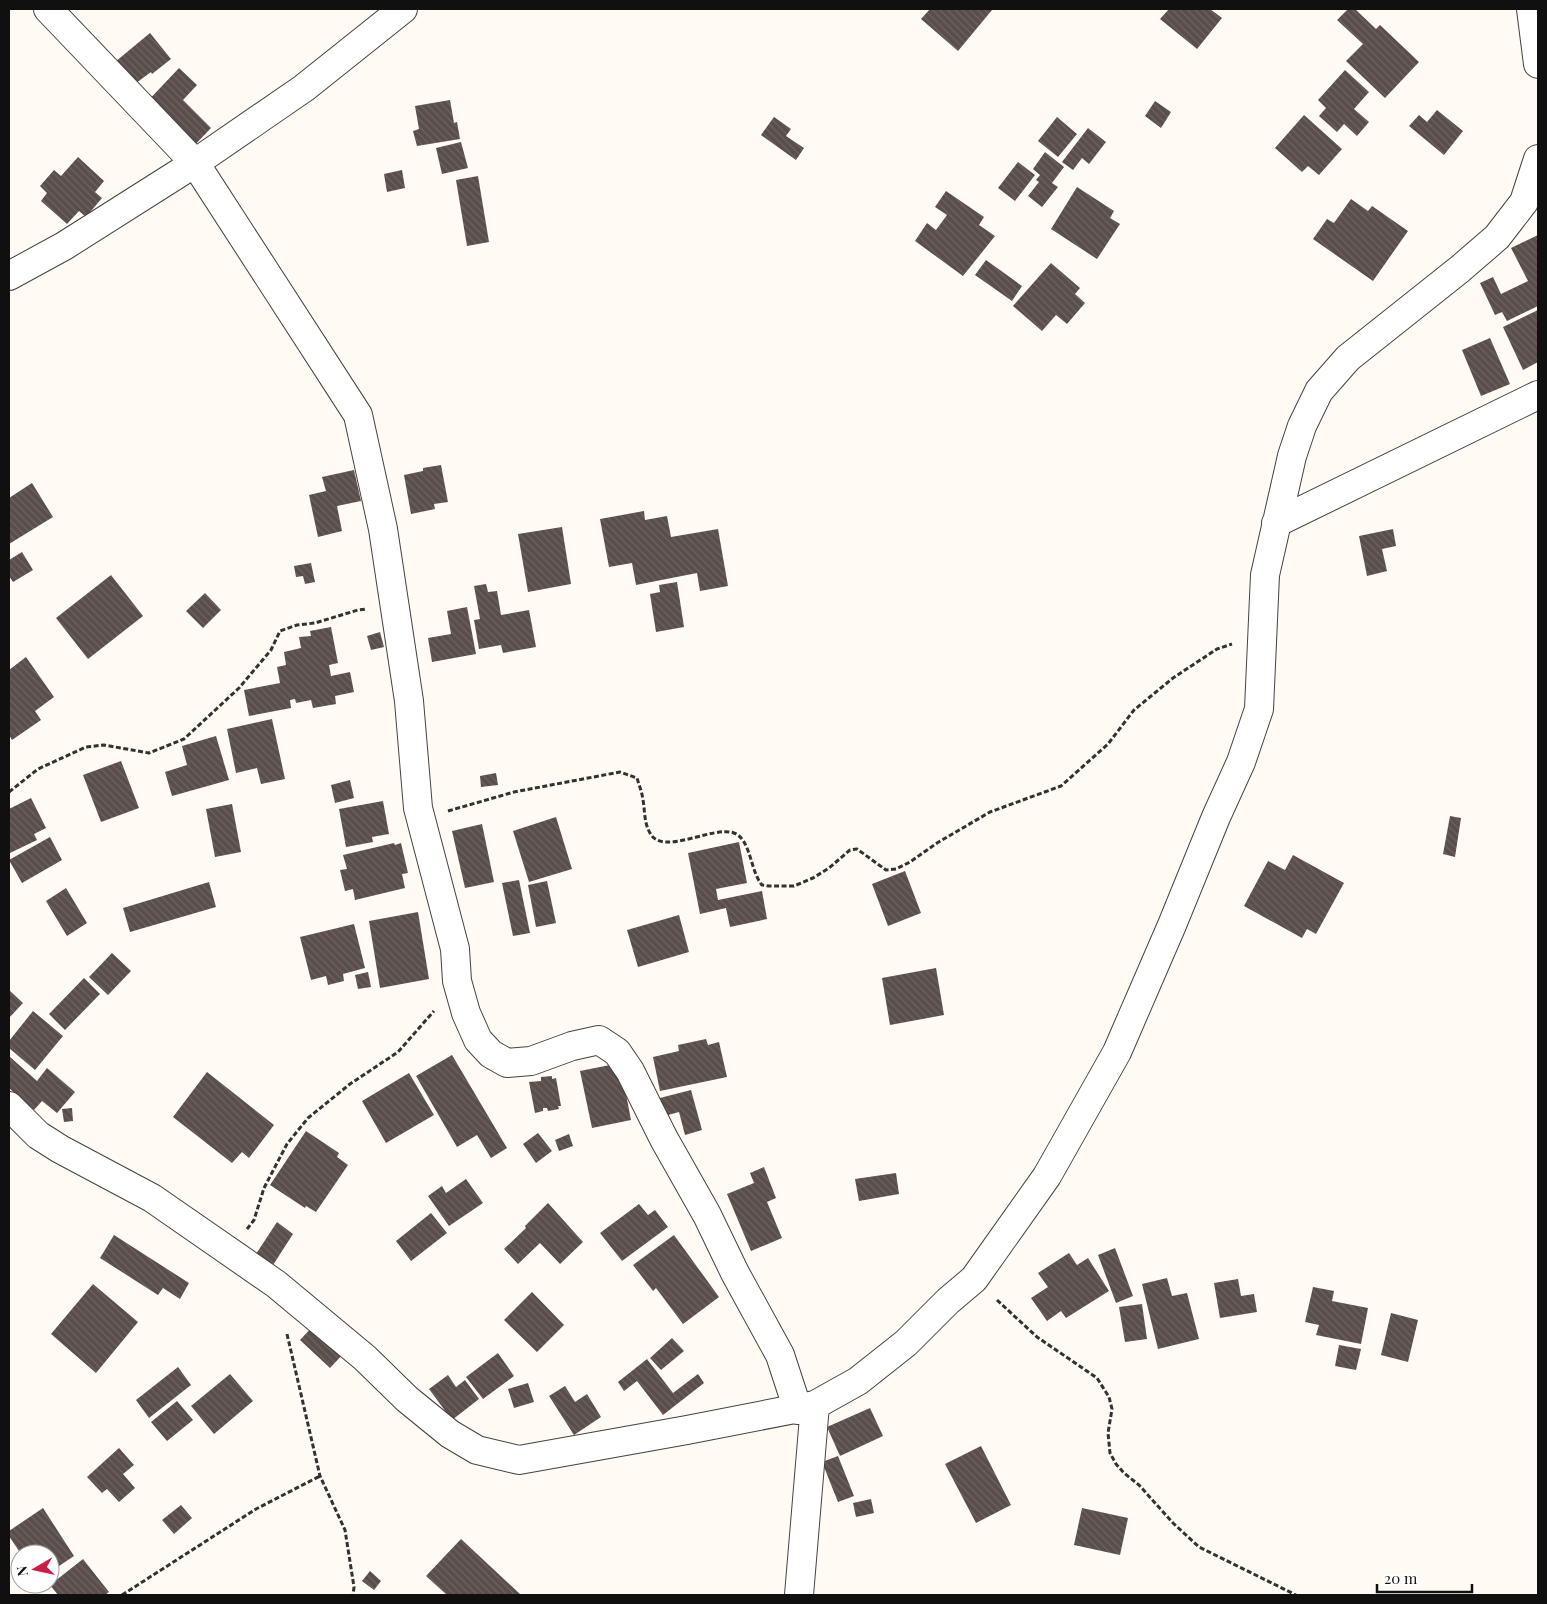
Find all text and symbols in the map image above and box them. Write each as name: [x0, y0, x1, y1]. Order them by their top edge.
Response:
north arrow: [10, 1544, 60, 1594]
scale bar: [1377, 1562, 1472, 1594]
text: N: [11, 1565, 32, 1578]
text: 20 m: [1384, 1568, 1418, 1588]

